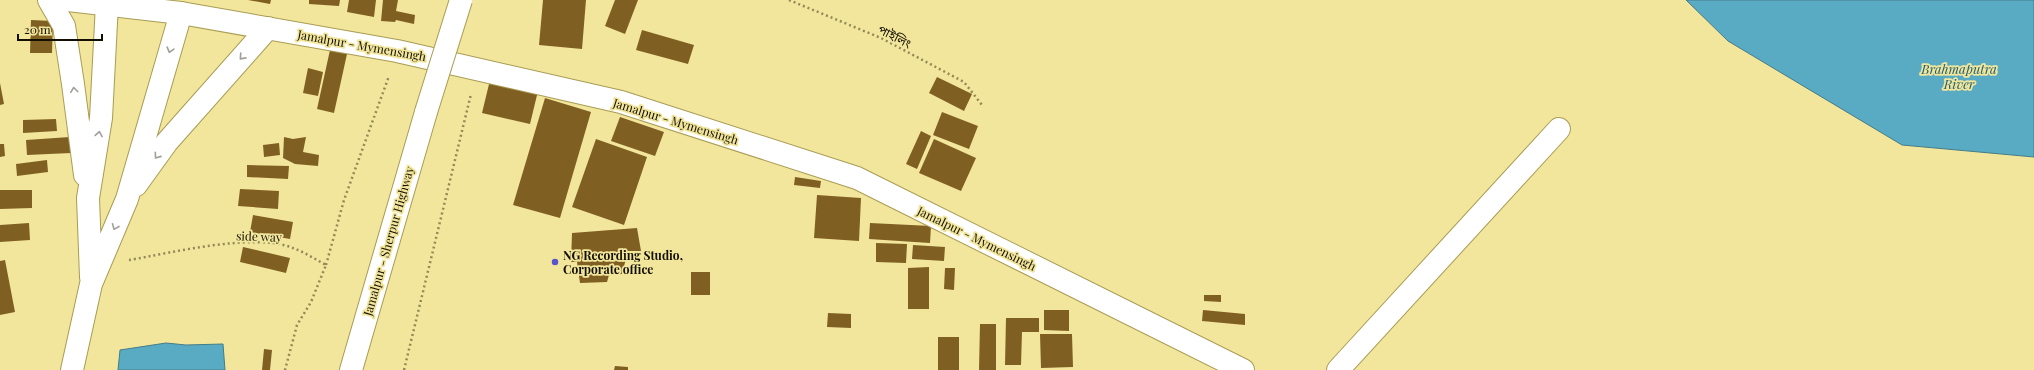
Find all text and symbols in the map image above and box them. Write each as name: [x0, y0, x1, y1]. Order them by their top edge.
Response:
scale bar: [18, 16, 102, 42]
text: 20 m: [24, 21, 51, 37]
street label: পাইলিং: [876, 21, 915, 52]
street label: Jamalpur - Mymensingh: [295, 26, 428, 64]
one-way arrow: [166, 46, 175, 53]
one-way arrow: [240, 53, 247, 60]
water label: Brahmaputra River: [1920, 60, 1997, 92]
one-way arrow: [70, 87, 79, 93]
street label: Jamalpur - Mymensingh: [610, 94, 741, 148]
one-way arrow: [94, 131, 102, 138]
one-way arrow: [155, 151, 162, 158]
street label: Jamalpur - Sherpur Highway: [359, 164, 417, 319]
street label: Jamalpur - Mymensingh: [914, 202, 1039, 274]
one-way arrow: [111, 224, 119, 231]
street label: side way: [236, 227, 282, 245]
place label: NG Recording Studio, Corporate office: [563, 247, 683, 277]
marker: NG Recording Studio, Corporate office: [550, 257, 560, 267]

